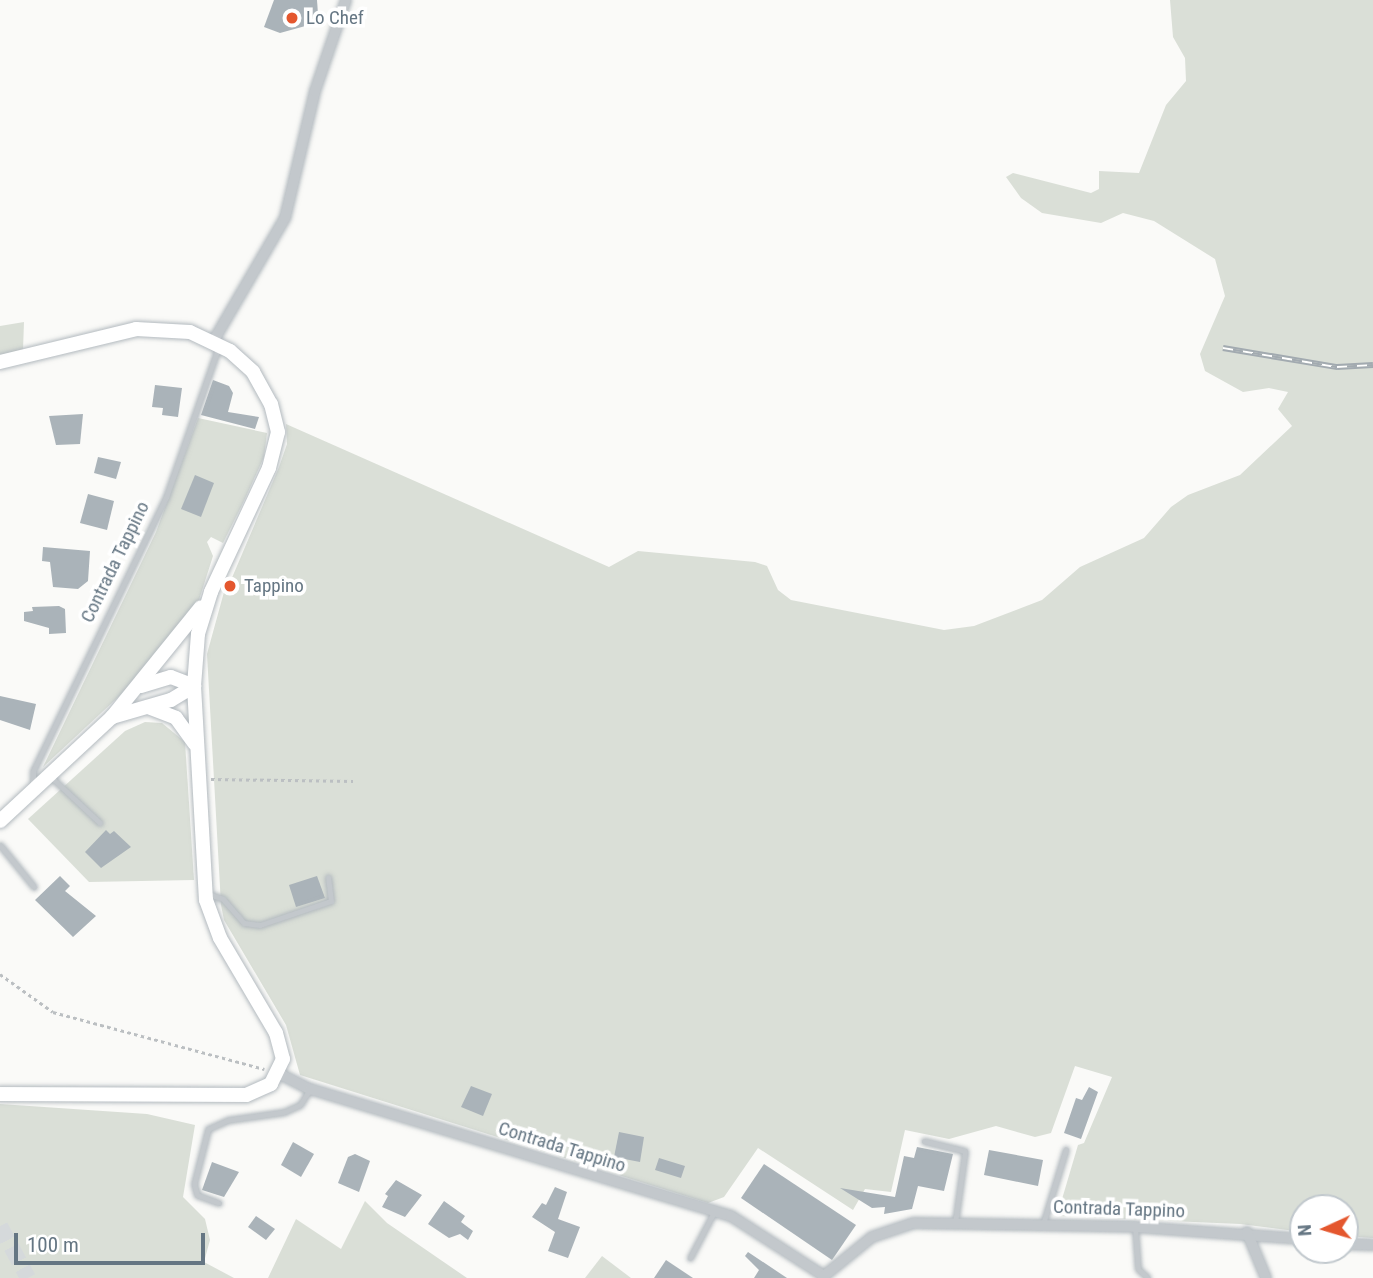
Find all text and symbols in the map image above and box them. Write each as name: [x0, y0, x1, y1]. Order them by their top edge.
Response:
place label: Lo Chef: [306, 7, 364, 29]
marker: Lo Chef: [284, 10, 300, 26]
street label: Contrada Tappino: [76, 498, 154, 626]
place label: Tappino: [244, 575, 304, 597]
marker: Tappino: [222, 578, 238, 594]
street label: Contrada Tappino: [495, 1117, 629, 1177]
north arrow: [1289, 1194, 1359, 1264]
street label: Contrada Tappino: [1052, 1195, 1186, 1223]
scale bar: [18, 1218, 208, 1262]
text: N: [1293, 1224, 1316, 1237]
text: 100 m: [27, 1233, 79, 1257]

